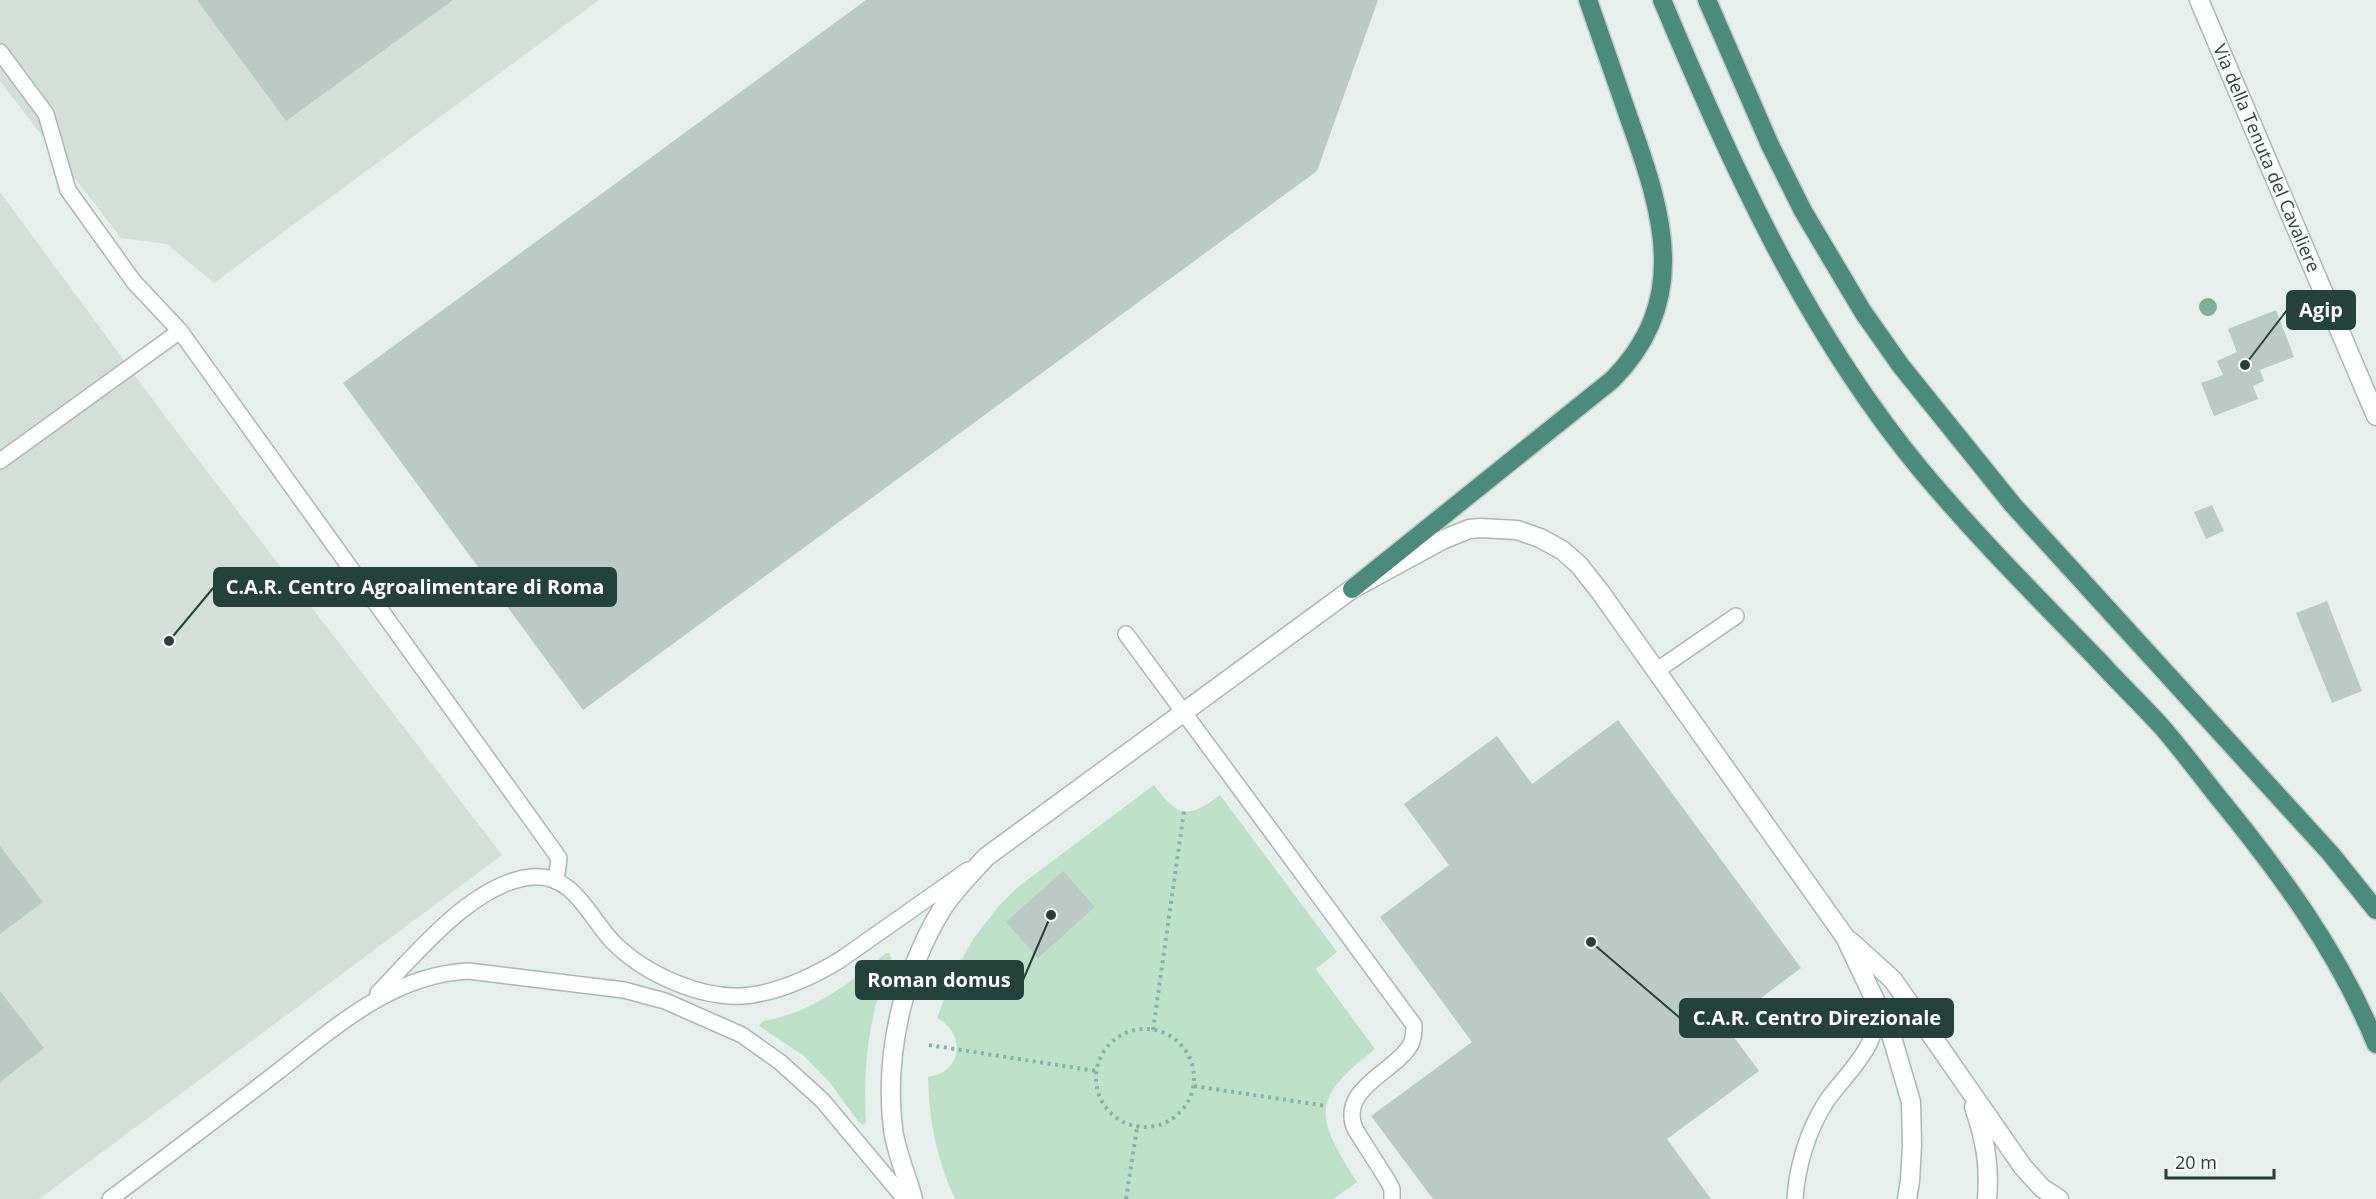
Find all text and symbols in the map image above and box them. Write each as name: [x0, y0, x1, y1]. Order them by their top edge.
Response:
street label: Via della Tenuta del Cavaliere: [2208, 40, 2326, 276]
callout: Agip: [2287, 291, 2355, 329]
text: Agip: [2299, 296, 2343, 323]
callout: C.A.R. Centro Agroalimentare di Roma: [214, 568, 616, 606]
text: C.A.R. Centro Agroalimentare di Roma: [226, 573, 604, 600]
callout: Roman domus: [856, 961, 1023, 999]
text: Roman domus: [867, 966, 1011, 993]
callout: C.A.R. Centro Direzionale: [1680, 999, 1953, 1037]
text: C.A.R. Centro Direzionale: [1693, 1004, 1941, 1031]
scale bar: [2166, 1142, 2274, 1180]
text: 20 m: [2175, 1150, 2217, 1174]

